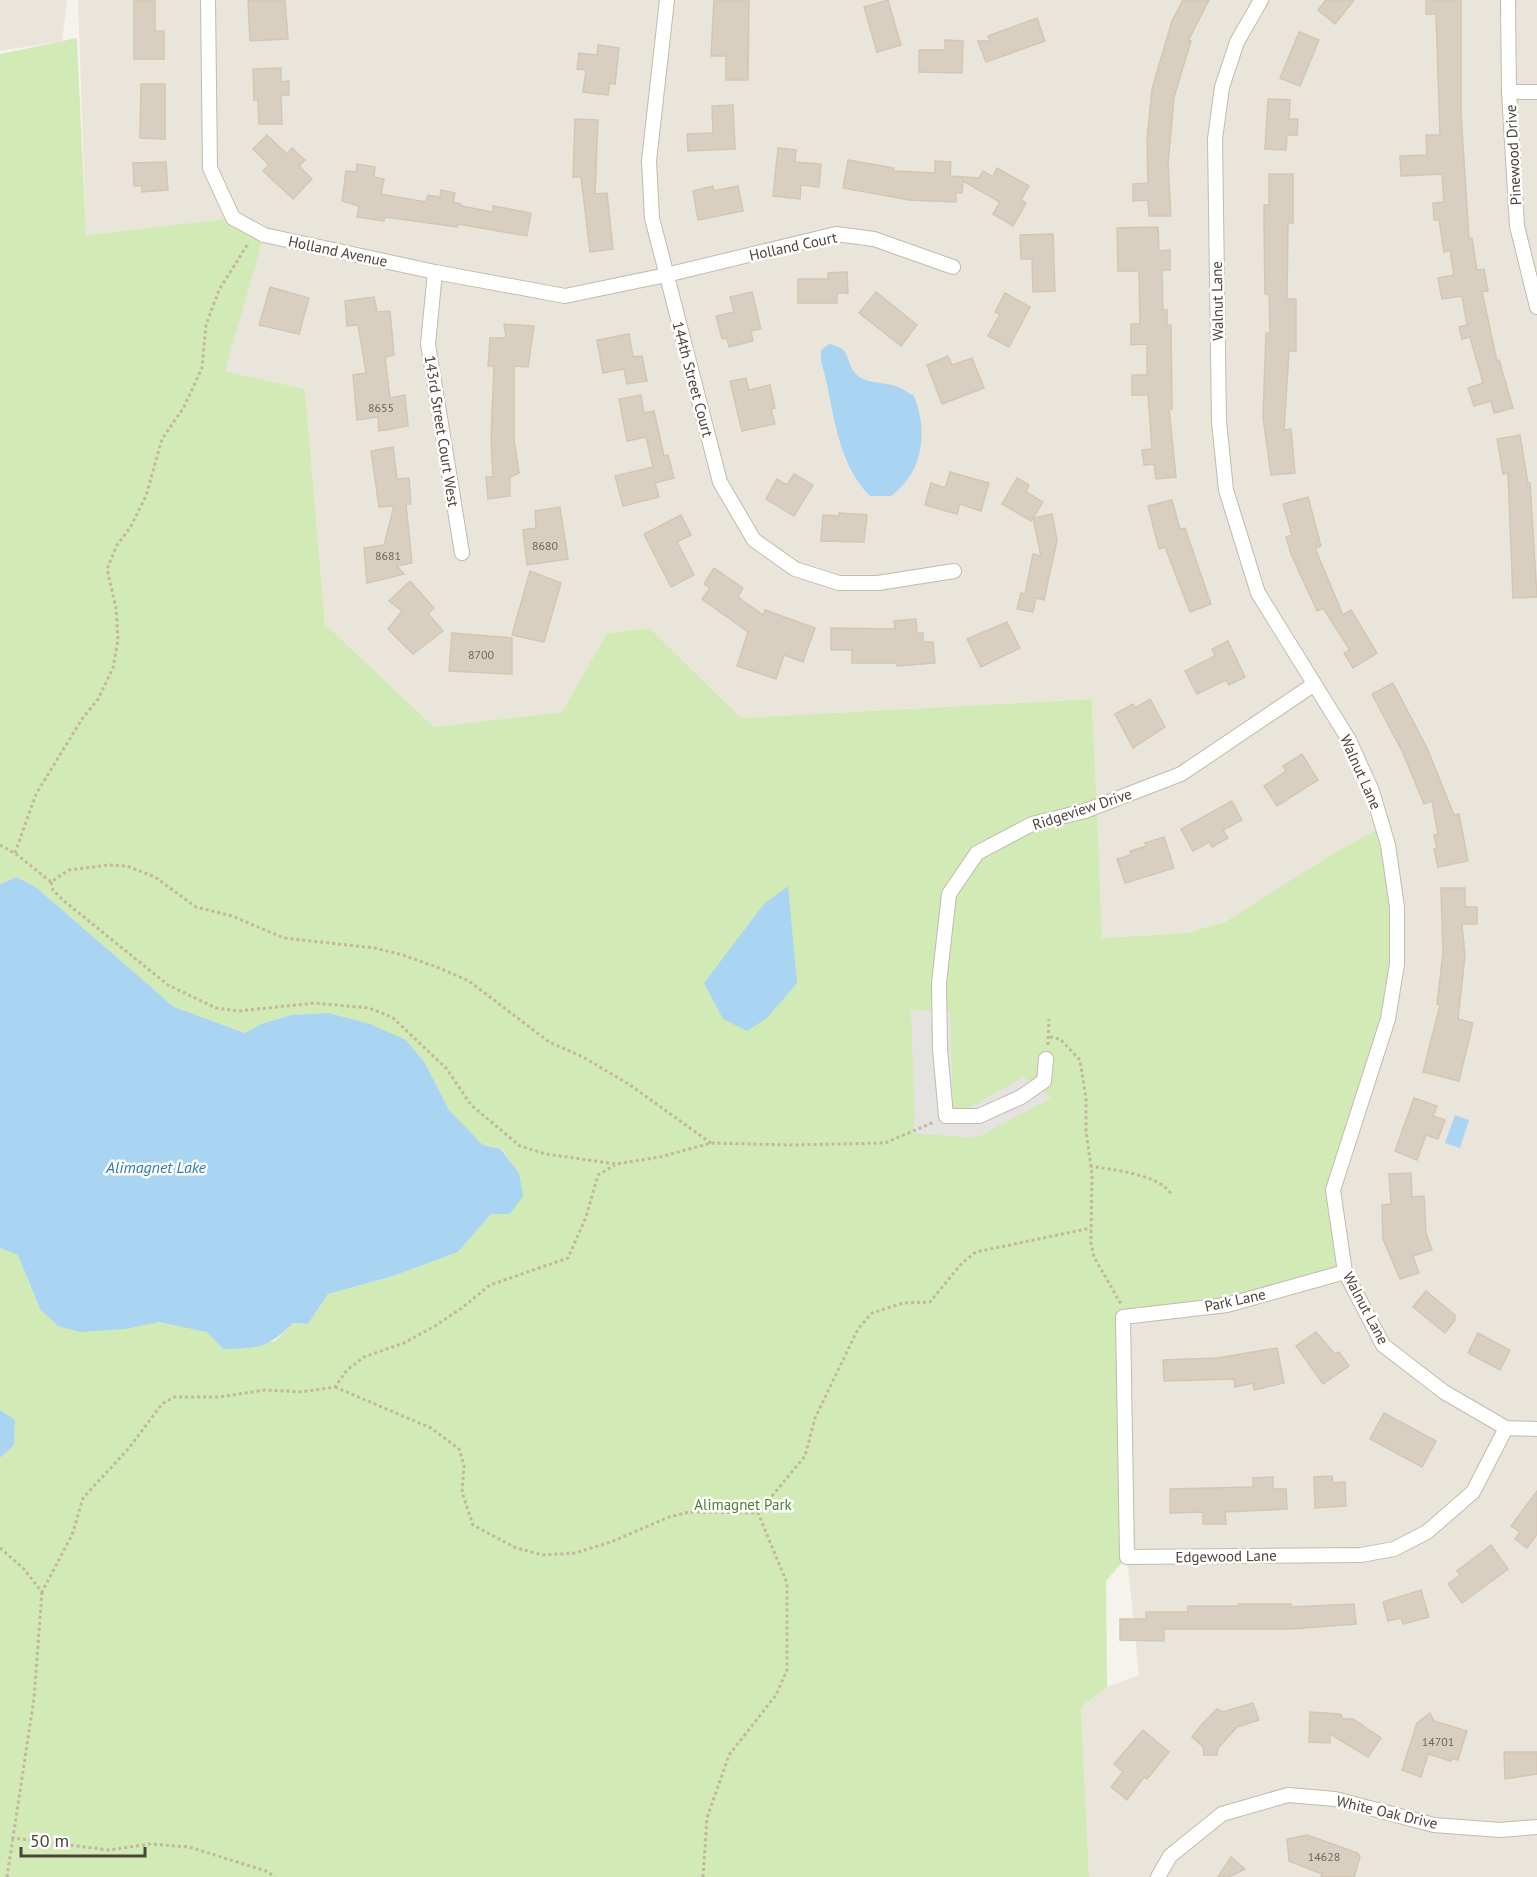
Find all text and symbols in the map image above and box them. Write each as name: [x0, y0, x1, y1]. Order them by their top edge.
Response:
street label: Pinewood Drive: [1501, 104, 1525, 206]
street label: Holland Court: [747, 227, 839, 265]
street label: Holland Avenue: [287, 231, 389, 271]
street label: Walnut Lane: [1207, 261, 1227, 341]
street label: 144th Street Court: [668, 319, 718, 439]
street label: 143rd Street Court West: [421, 354, 463, 508]
house number: 8655: [368, 400, 394, 415]
house number: 8680: [532, 538, 559, 553]
house number: 8681: [375, 548, 401, 563]
house number: 8700: [468, 647, 495, 662]
street label: Walnut Lane: [1336, 732, 1386, 812]
street label: Ridgeview Drive: [1030, 784, 1134, 834]
water label: Alimagnet Lake: [105, 1157, 207, 1177]
street label: Walnut Lane: [1339, 1268, 1393, 1348]
street label: Park Lane: [1203, 1284, 1267, 1316]
park label: Alimagnet Park: [694, 1495, 792, 1514]
street label: Edgewood Lane: [1175, 1546, 1277, 1566]
house number: 14701: [1422, 1734, 1454, 1749]
street label: White Oak Drive: [1335, 1791, 1439, 1833]
scale bar: [21, 1820, 146, 1858]
text: 50 m: [30, 1829, 69, 1852]
house number: 14628: [1308, 1849, 1340, 1864]

